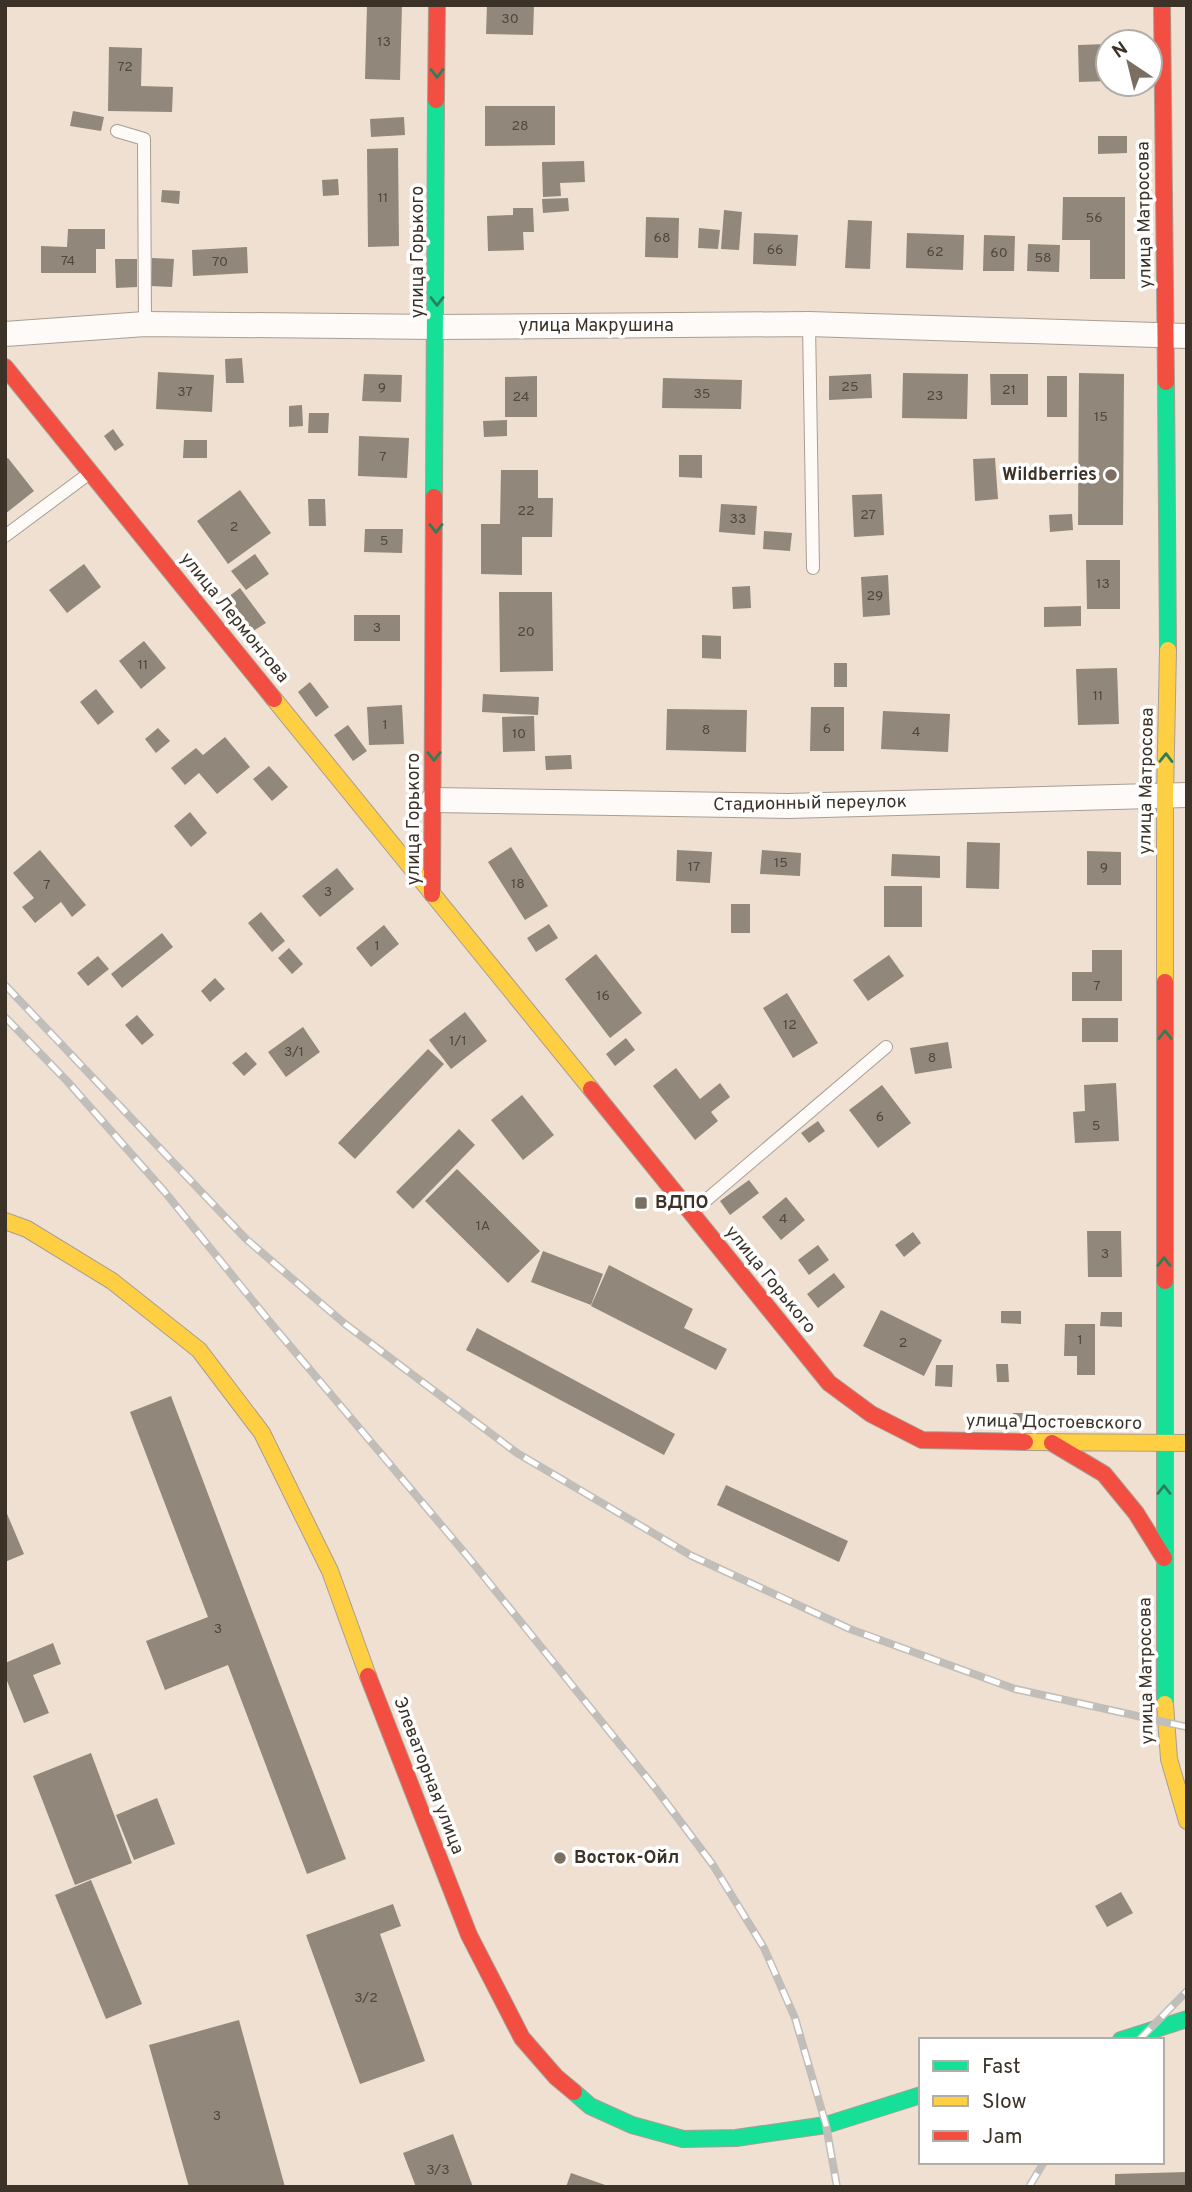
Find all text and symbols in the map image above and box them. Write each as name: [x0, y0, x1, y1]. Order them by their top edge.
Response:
house number: 30: [501, 11, 519, 28]
north arrow: [1094, 28, 1164, 98]
house number: 13: [377, 34, 391, 51]
text: N: [1108, 37, 1133, 64]
house number: 72: [117, 59, 133, 76]
one-way arrow: [429, 69, 445, 79]
house number: 28: [511, 118, 529, 135]
street label: улица Матросова: [1132, 141, 1158, 289]
street label: улица Горького: [407, 186, 430, 318]
house number: 11: [378, 190, 388, 207]
house number: 56: [1085, 210, 1103, 227]
house number: 68: [654, 230, 670, 247]
house number: 66: [767, 242, 783, 259]
house number: 62: [927, 244, 943, 261]
house number: 60: [990, 245, 1008, 262]
house number: 58: [1034, 250, 1052, 267]
house number: 74: [61, 253, 75, 270]
house number: 70: [212, 254, 228, 271]
one-way arrow: [429, 296, 445, 307]
street label: улица Макрушина: [518, 315, 674, 338]
house number: 25: [841, 379, 859, 396]
house number: 9: [378, 380, 386, 397]
house number: 21: [1002, 382, 1016, 399]
house number: 37: [177, 384, 193, 401]
house number: 35: [693, 386, 711, 403]
house number: 23: [927, 388, 944, 405]
house number: 24: [512, 389, 530, 406]
house number: 15: [1094, 409, 1108, 426]
house number: 7: [379, 449, 387, 466]
place label: Wildberries: [1002, 464, 1097, 487]
marker: Wildberries: [1103, 467, 1119, 483]
house number: 22: [517, 503, 535, 520]
house number: 27: [860, 507, 876, 524]
house number: 33: [730, 511, 746, 528]
house number: 2: [230, 519, 238, 536]
one-way arrow: [428, 523, 443, 534]
house number: 5: [380, 533, 388, 550]
street label: улица Лермонтова: [174, 548, 294, 688]
house number: 13: [1096, 576, 1110, 593]
house number: 29: [867, 588, 883, 605]
house number: 3: [373, 620, 381, 637]
house number: 20: [517, 624, 535, 641]
house number: 11: [138, 657, 148, 674]
house number: 11: [1093, 688, 1103, 705]
street label: улица Матросова: [1134, 707, 1160, 855]
house number: 1: [382, 717, 388, 734]
house number: 6: [823, 721, 831, 738]
house number: 8: [702, 722, 710, 739]
house number: 4: [912, 724, 920, 741]
house number: 10: [512, 726, 526, 743]
one-way arrow: [426, 751, 442, 762]
street label: улица Горького: [403, 753, 426, 885]
one-way arrow: [1158, 753, 1174, 763]
street label: Стадионный переулок: [713, 791, 907, 817]
house number: 15: [774, 855, 788, 872]
house number: 17: [688, 859, 700, 876]
house number: 9: [1100, 860, 1108, 877]
house number: 18: [511, 876, 525, 893]
house number: 7: [43, 877, 51, 894]
house number: 3: [324, 884, 332, 901]
house number: 1: [374, 938, 380, 955]
house number: 7: [1093, 978, 1101, 995]
house number: 16: [596, 988, 610, 1005]
house number: 12: [783, 1017, 797, 1034]
one-way arrow: [1157, 1029, 1173, 1040]
house number: 1/1: [449, 1033, 467, 1050]
house number: 3/1: [284, 1044, 304, 1061]
house number: 8: [928, 1050, 936, 1067]
house number: 6: [876, 1109, 884, 1126]
house number: 5: [1092, 1118, 1100, 1135]
place label: ВДПО: [655, 1192, 709, 1215]
marker: ВДПО: [633, 1195, 649, 1211]
house number: 4: [779, 1211, 787, 1228]
house number: 1А: [476, 1218, 490, 1235]
street label: улица Горького: [719, 1221, 821, 1339]
house number: 3: [1101, 1246, 1109, 1263]
one-way arrow: [1156, 1257, 1172, 1267]
house number: 1: [1077, 1332, 1083, 1349]
house number: 2: [899, 1335, 907, 1352]
street label: улица Достоевского: [966, 1410, 1142, 1436]
one-way arrow: [1156, 1484, 1172, 1495]
street label: улица Матросова: [1134, 1597, 1160, 1745]
house number: 3: [214, 1621, 222, 1638]
street label: Элеваторная улица: [387, 1694, 469, 1858]
place label: Восток-Ойл: [574, 1847, 679, 1870]
marker: Восток-Ойл: [552, 1850, 568, 1866]
house number: 3/2: [354, 1990, 378, 2007]
legend: [919, 2038, 1164, 2164]
text: Fast: [982, 2054, 1021, 2081]
text: Slow: [982, 2089, 1027, 2116]
house number: 3: [213, 2108, 221, 2125]
text: Jam: [982, 2124, 1023, 2151]
house number: 3/3: [426, 2162, 450, 2179]

